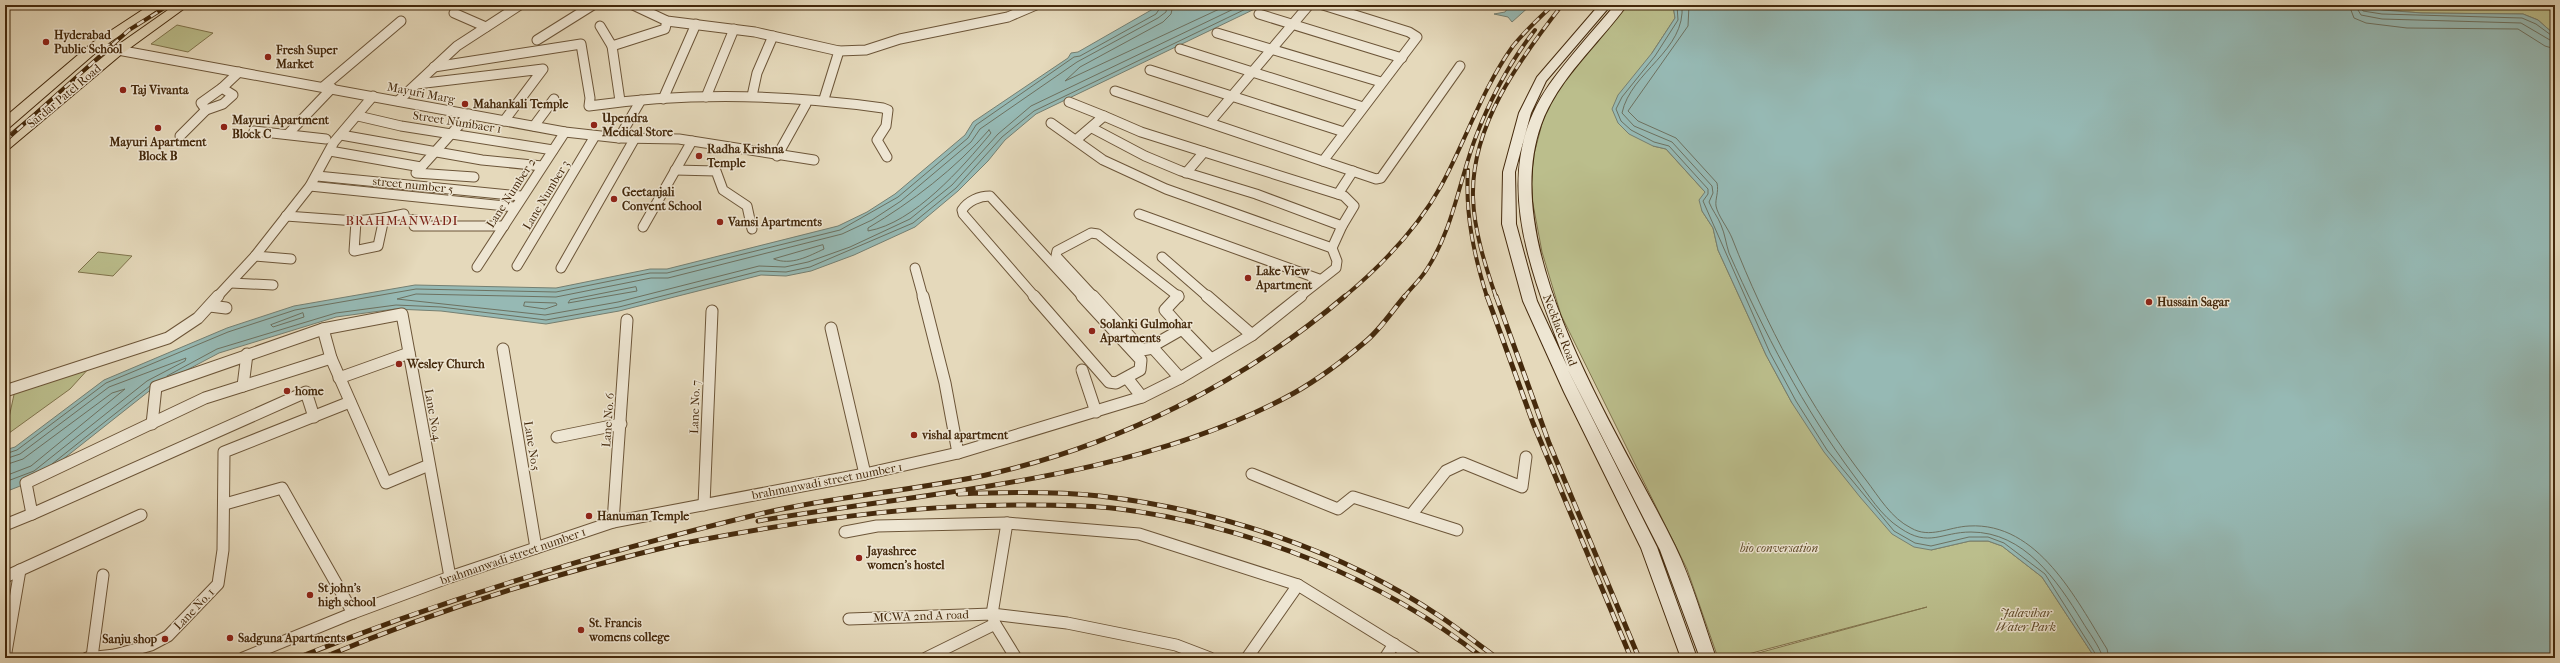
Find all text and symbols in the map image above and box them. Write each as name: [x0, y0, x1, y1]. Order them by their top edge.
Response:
place label: Hyderabad Public School: [54, 28, 123, 56]
marker: Hyderabad Public School: [41, 37, 51, 47]
place label: Fresh Super Market: [275, 43, 338, 71]
marker: Fresh Super Market: [263, 52, 273, 62]
street label: Sardar Patel Road: [24, 61, 104, 131]
street label: Mayuri Marg: [386, 80, 457, 107]
place label: Taj Vivanta: [130, 83, 189, 97]
marker: Taj Vivanta: [118, 85, 128, 95]
place label: Mahankali Temple: [472, 97, 569, 112]
marker: Mahankali Temple: [460, 99, 470, 109]
street label: Street Numbaer 1: [412, 108, 502, 136]
place label: Upendra Medical Store: [601, 111, 673, 139]
place label: Mayuri Apartment Block C: [231, 113, 330, 141]
marker: Upendra Medical Store: [589, 120, 599, 130]
marker: Mayuri Apartment Block C: [219, 122, 229, 132]
marker: Mayuri Apartment Block B: [153, 123, 163, 133]
place label: Mayuri Apartment Block B: [108, 135, 207, 163]
place label: Radha Krishna Temple: [706, 142, 784, 171]
marker: Radha Krishna Temple: [694, 151, 704, 161]
street label: Lane Number 2: [483, 156, 539, 230]
street label: Lane Number 3: [520, 158, 572, 232]
street label: street number 5: [372, 174, 454, 196]
place label: Geetanjali Convent School: [622, 185, 702, 213]
marker: Geetanjali Convent School: [609, 194, 619, 204]
district label: BRAHMANWADI: [346, 213, 458, 228]
place label: Vamsi Apartments: [727, 215, 822, 230]
marker: Vamsi Apartments: [715, 217, 725, 227]
place label: Lake View Apartment: [1255, 264, 1313, 293]
marker: Lake View Apartment: [1243, 273, 1253, 283]
street label: Necklace Road: [1540, 292, 1580, 368]
place label: Hussain Sagar: [2157, 295, 2230, 310]
marker: Hussain Sagar: [2144, 297, 2154, 307]
place label: Solanki Gulmohar Apartments: [1099, 317, 1193, 346]
marker: Solanki Gulmohar Apartments: [1087, 326, 1097, 336]
place label: Wesley Church: [406, 357, 485, 372]
marker: Wesley Church: [394, 359, 404, 369]
street label: Lane No. 7: [687, 380, 703, 434]
place label: home: [294, 384, 324, 398]
marker: home: [282, 386, 292, 396]
street label: Lane No.4: [422, 388, 445, 443]
street label: Lane No. 6: [599, 392, 617, 448]
street label: Lane No.5: [521, 420, 543, 472]
place label: vishal apartment: [921, 428, 1009, 443]
marker: vishal apartment: [909, 430, 919, 440]
street label: brahmanwadi street number 1: [750, 460, 903, 503]
place label: Hanuman Temple: [597, 509, 689, 524]
marker: Hanuman Temple: [584, 511, 594, 521]
street label: brahmanwadi street number 1: [437, 524, 588, 588]
park label: bio conversation: [1740, 541, 1818, 555]
place label: Jayashree women's hostel: [865, 544, 945, 572]
marker: Jayashree women's hostel: [854, 553, 864, 563]
place label: St john's high school: [317, 581, 376, 610]
street label: Lane No. 1: [171, 585, 217, 633]
marker: St john's high school: [305, 590, 315, 600]
park label: Jalavihar Water Park: [1996, 606, 2056, 634]
street label: MCWA 2nd A road: [873, 607, 970, 625]
place label: St. Francis womens college: [588, 616, 670, 645]
marker: St. Francis womens college: [576, 625, 586, 635]
place label: Sadguna Apartments: [238, 631, 346, 646]
place label: Sanju shop: [102, 632, 157, 647]
marker: Sadguna Apartments: [225, 633, 235, 643]
marker: Sanju shop: [160, 634, 170, 644]

